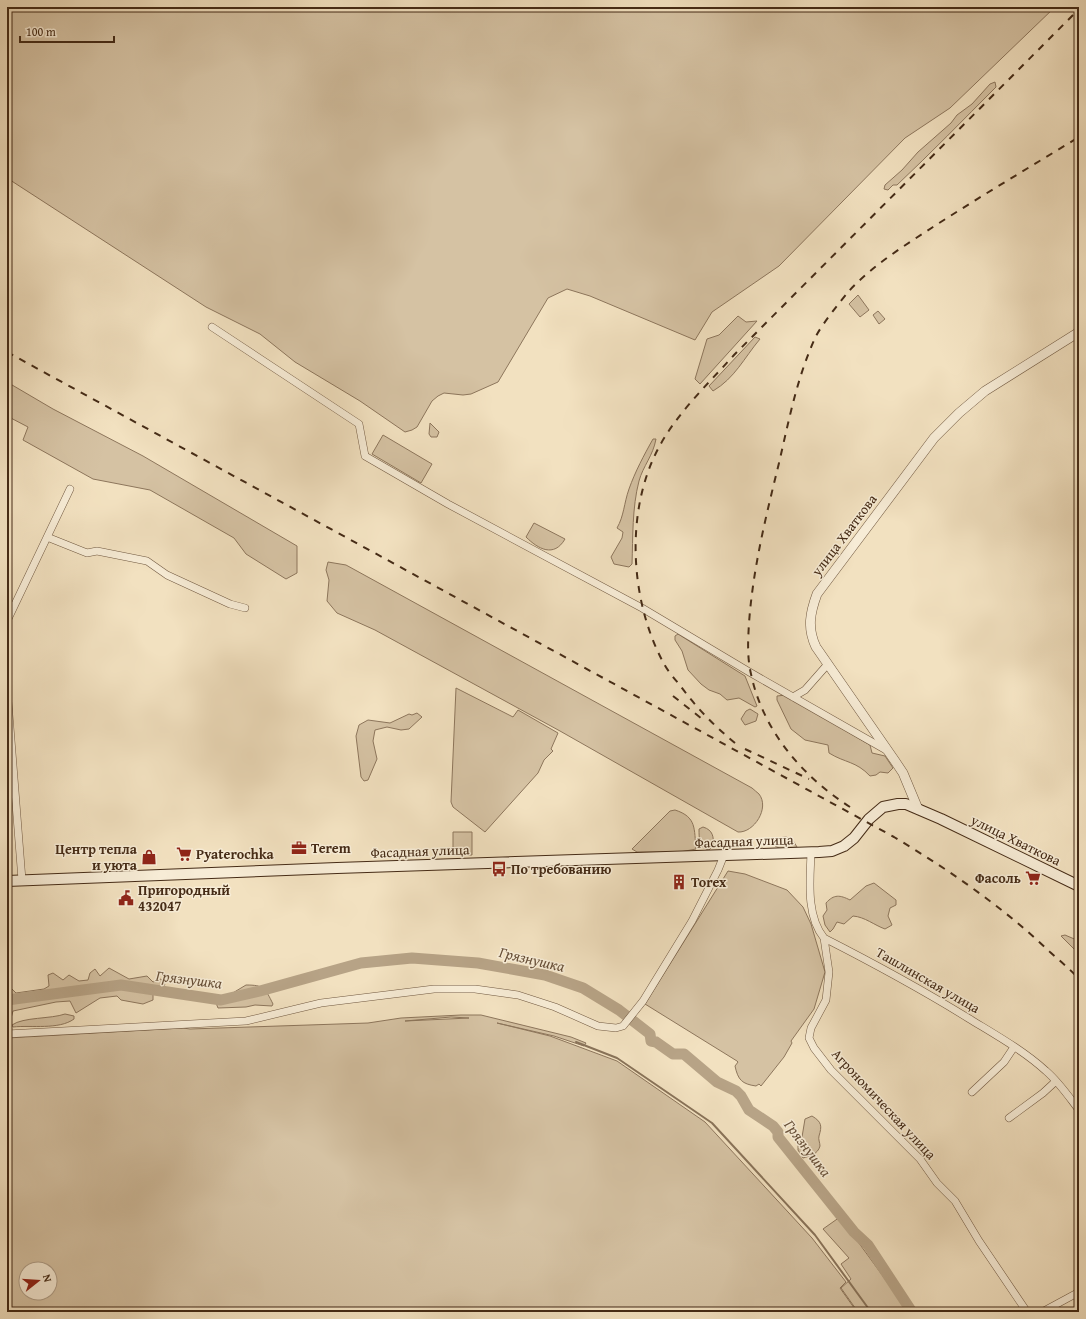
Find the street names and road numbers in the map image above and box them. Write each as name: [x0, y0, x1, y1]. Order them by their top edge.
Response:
street label: улица Хваткова: [806, 490, 882, 581]
street label: улица Хваткова: [967, 809, 1065, 871]
street label: Фасадная улица: [694, 829, 794, 853]
street label: Фасадная улица: [370, 839, 470, 863]
street label: Ташлинская улица: [872, 942, 984, 1018]
street label: Агрономическая улица: [827, 1044, 941, 1164]

